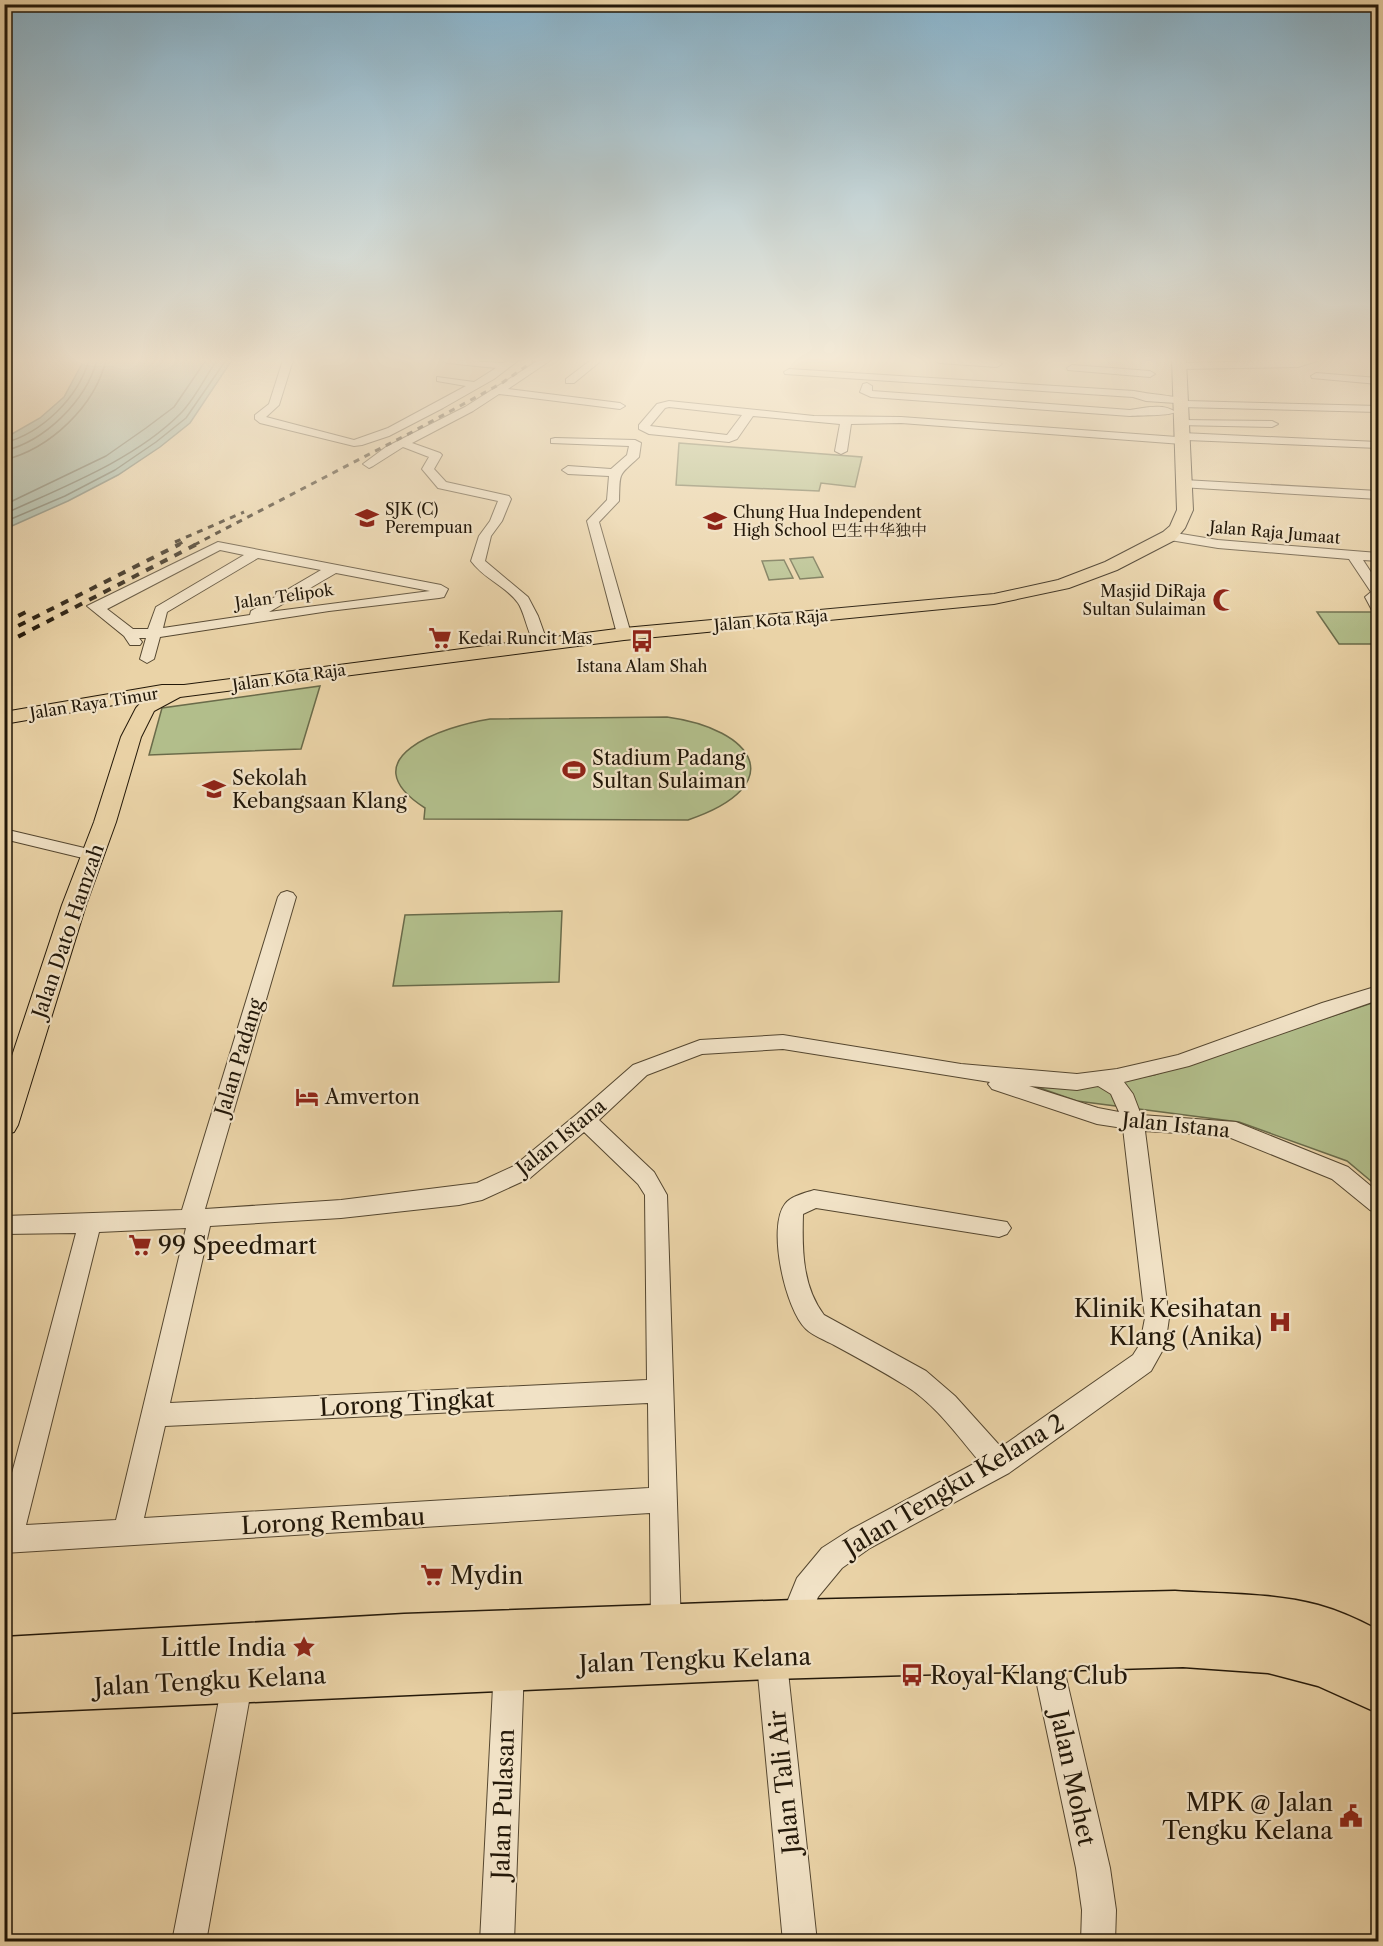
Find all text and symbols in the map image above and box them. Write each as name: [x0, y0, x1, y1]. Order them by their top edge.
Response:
place label: SJK (C) Perempuan: [385, 499, 473, 537]
place label: Chung Hua Independent High School 巴生中华独中: [733, 502, 927, 540]
school or university icon: SJK (C) Perempuan: [354, 505, 380, 531]
school or university icon: Chung Hua Independent High School 巴生中华独中: [702, 508, 728, 534]
street label: Jalan Raja Jumaat: [1206, 516, 1342, 548]
street label: Jalan Telipok: [231, 579, 335, 613]
place label: Masjid DiRaja Sultan Sulaiman: [1083, 581, 1207, 619]
mosque icon: Masjid DiRaja Sultan Sulaiman: [1211, 587, 1237, 613]
street label: Jalan Kota Raja: [710, 605, 829, 635]
supermarket icon: Kedai Runcit Mas: [427, 625, 453, 651]
place label: Kedai Runcit Mas: [458, 628, 593, 648]
bus stop icon: Istana Alam Shah: [629, 628, 655, 654]
place label: Istana Alam Shah: [576, 656, 708, 676]
street label: Jalan Kota Raja: [228, 659, 348, 695]
street label: Jalan Raya Timur: [25, 683, 160, 723]
place label: Stadium Padang Sultan Sulaiman: [592, 746, 747, 793]
sports icon: Stadium Padang Sultan Sulaiman: [561, 757, 587, 783]
place label: Sekolah Kebangsaan Klang: [232, 766, 407, 813]
school or university icon: Sekolah Kebangsaan Klang: [201, 776, 227, 802]
street label: Jalan Dato Hamzah: [26, 840, 109, 1024]
street label: Jalan Padang: [209, 995, 268, 1121]
hotel icon: Amverton: [294, 1084, 320, 1110]
place label: Amverton: [324, 1085, 420, 1109]
street label: Jalan Istana: [509, 1093, 611, 1182]
street label: Jalan Istana: [1118, 1107, 1232, 1143]
place label: 99 Speedmart: [158, 1231, 317, 1260]
supermarket icon: 99 Speedmart: [127, 1232, 153, 1258]
place label: Klinik Kesihatan Klang (Anika): [1074, 1294, 1262, 1351]
hospital icon: Klinik Kesihatan Klang (Anika): [1267, 1309, 1293, 1335]
street label: Lorong Tingkat: [319, 1384, 496, 1422]
street label: Jalan Tengku Kelana 2: [835, 1408, 1070, 1564]
street label: Lorong Rembau: [240, 1502, 426, 1540]
place label: Mydin: [450, 1561, 523, 1590]
supermarket icon: Mydin: [419, 1562, 445, 1588]
place label: Little India: [160, 1633, 286, 1662]
place icon: Little India: [291, 1634, 317, 1660]
street label: Jalan Tengku Kelana: [574, 1641, 812, 1679]
street label: Jalan Tengku Kelana: [89, 1660, 327, 1702]
place label: Royal Klang Club: [930, 1661, 1128, 1690]
bus stop icon: Royal Klang Club: [899, 1662, 925, 1688]
street label: Jalan Mohet: [1044, 1704, 1102, 1849]
street label: Jalan Tali Air: [762, 1708, 806, 1860]
street label: Jalan Pulasan: [486, 1728, 520, 1884]
place label: MPK @ Jalan Tengku Kelana: [1162, 1788, 1333, 1845]
public building icon: MPK @ Jalan Tengku Kelana: [1338, 1803, 1364, 1829]

